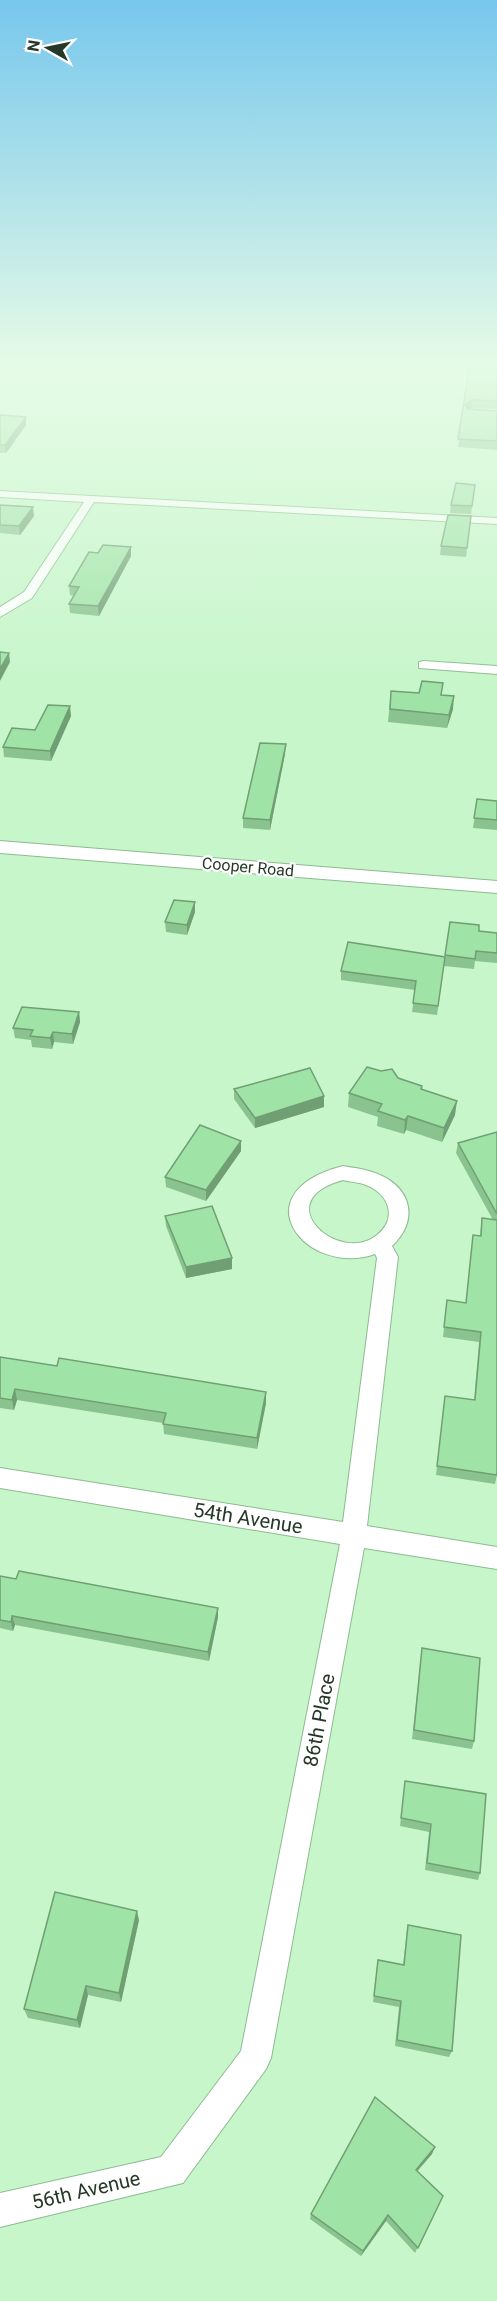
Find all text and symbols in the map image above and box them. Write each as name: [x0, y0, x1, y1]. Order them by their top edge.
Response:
north arrow: [18, 18, 78, 78]
text: N: [23, 39, 44, 53]
street label: Cooper Road: [201, 854, 295, 880]
street label: 54th Avenue: [192, 1498, 304, 1538]
street label: 86th Place: [298, 1671, 340, 1769]
street label: 56th Avenue: [30, 2166, 142, 2214]

